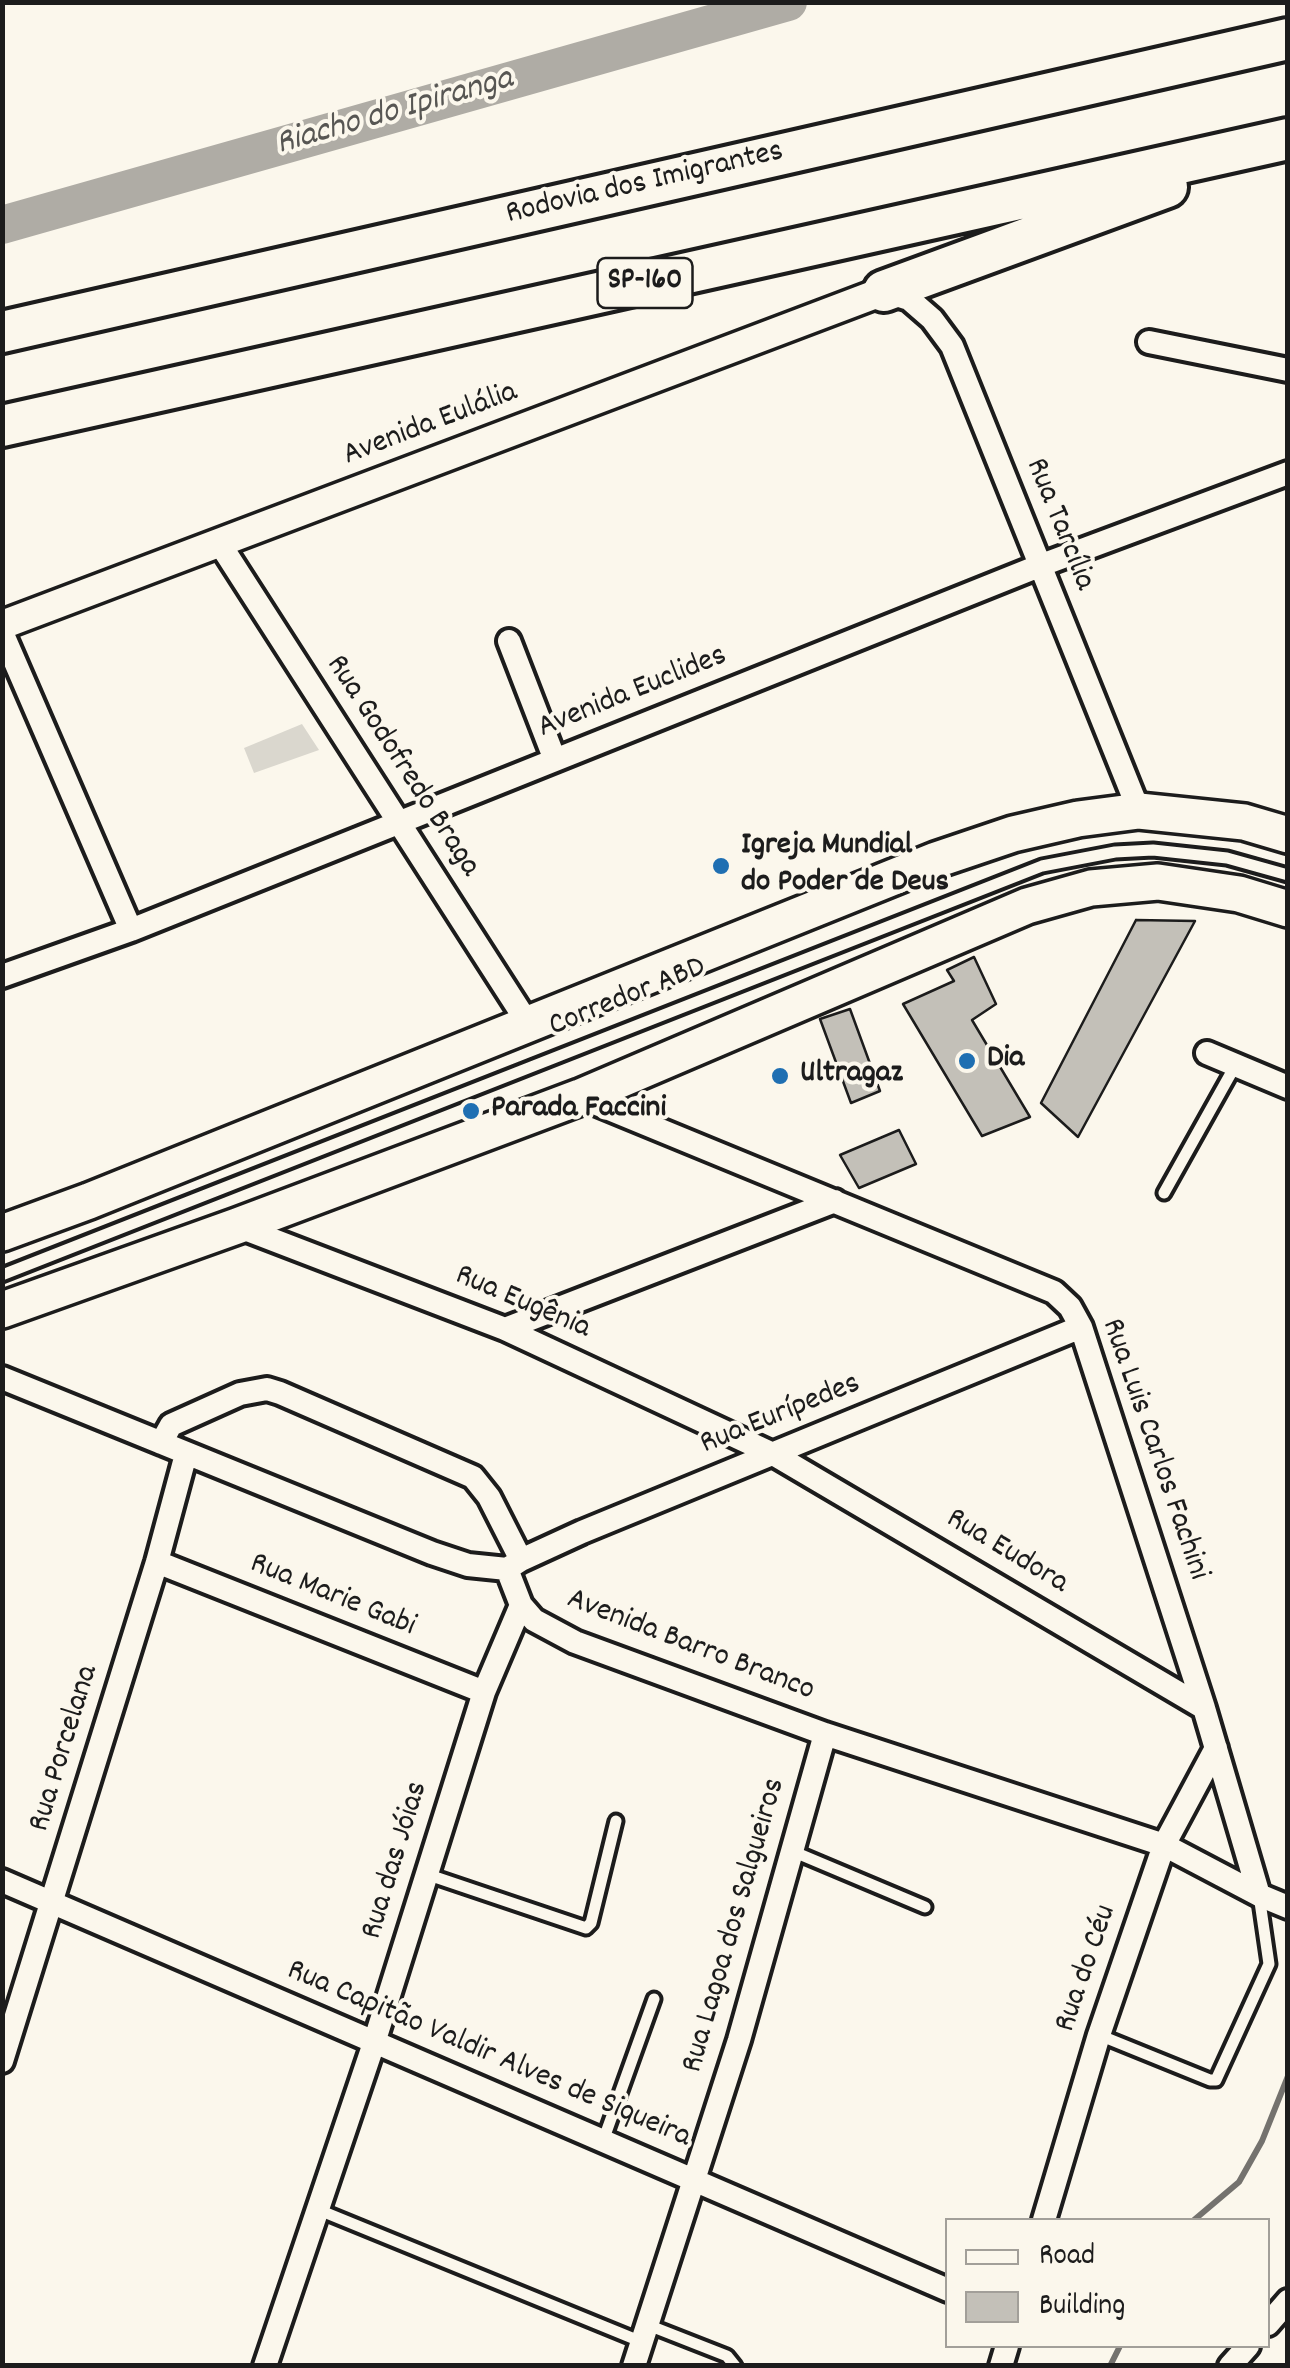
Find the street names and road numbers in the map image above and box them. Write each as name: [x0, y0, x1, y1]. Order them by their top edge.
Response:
street label: Rodovia dos Imigrantes: [503, 134, 787, 236]
road number: SP-160: [598, 258, 692, 308]
street label: Avenida Eulália: [339, 375, 523, 477]
street label: Rua Tarcília: [1014, 454, 1102, 596]
street label: Avenida Euclides: [533, 639, 733, 749]
street label: Rua Godofredo Braga: [315, 649, 487, 885]
street label: Corredor ABD: [544, 950, 712, 1048]
street label: Rua Eugênia: [448, 1258, 596, 1350]
street label: Rua Luis Carlos Fachini: [1090, 1314, 1216, 1586]
street label: Rua Eurípedes: [695, 1367, 867, 1465]
street label: Rua Eudora: [938, 1501, 1074, 1605]
street label: Rua Marie Gabi: [243, 1546, 421, 1648]
street label: Avenida Barro Branco: [561, 1582, 819, 1712]
street label: Rua Porcelana: [23, 1661, 109, 1837]
street label: Rua Lagoa dos Salgueiros: [676, 1774, 796, 2078]
street label: Rua das Jóias: [355, 1778, 439, 1944]
street label: Rua do Céu: [1048, 1900, 1128, 2038]
street label: Rua Capitão Valdir Alves de Siqueira: [280, 1953, 696, 2159]

